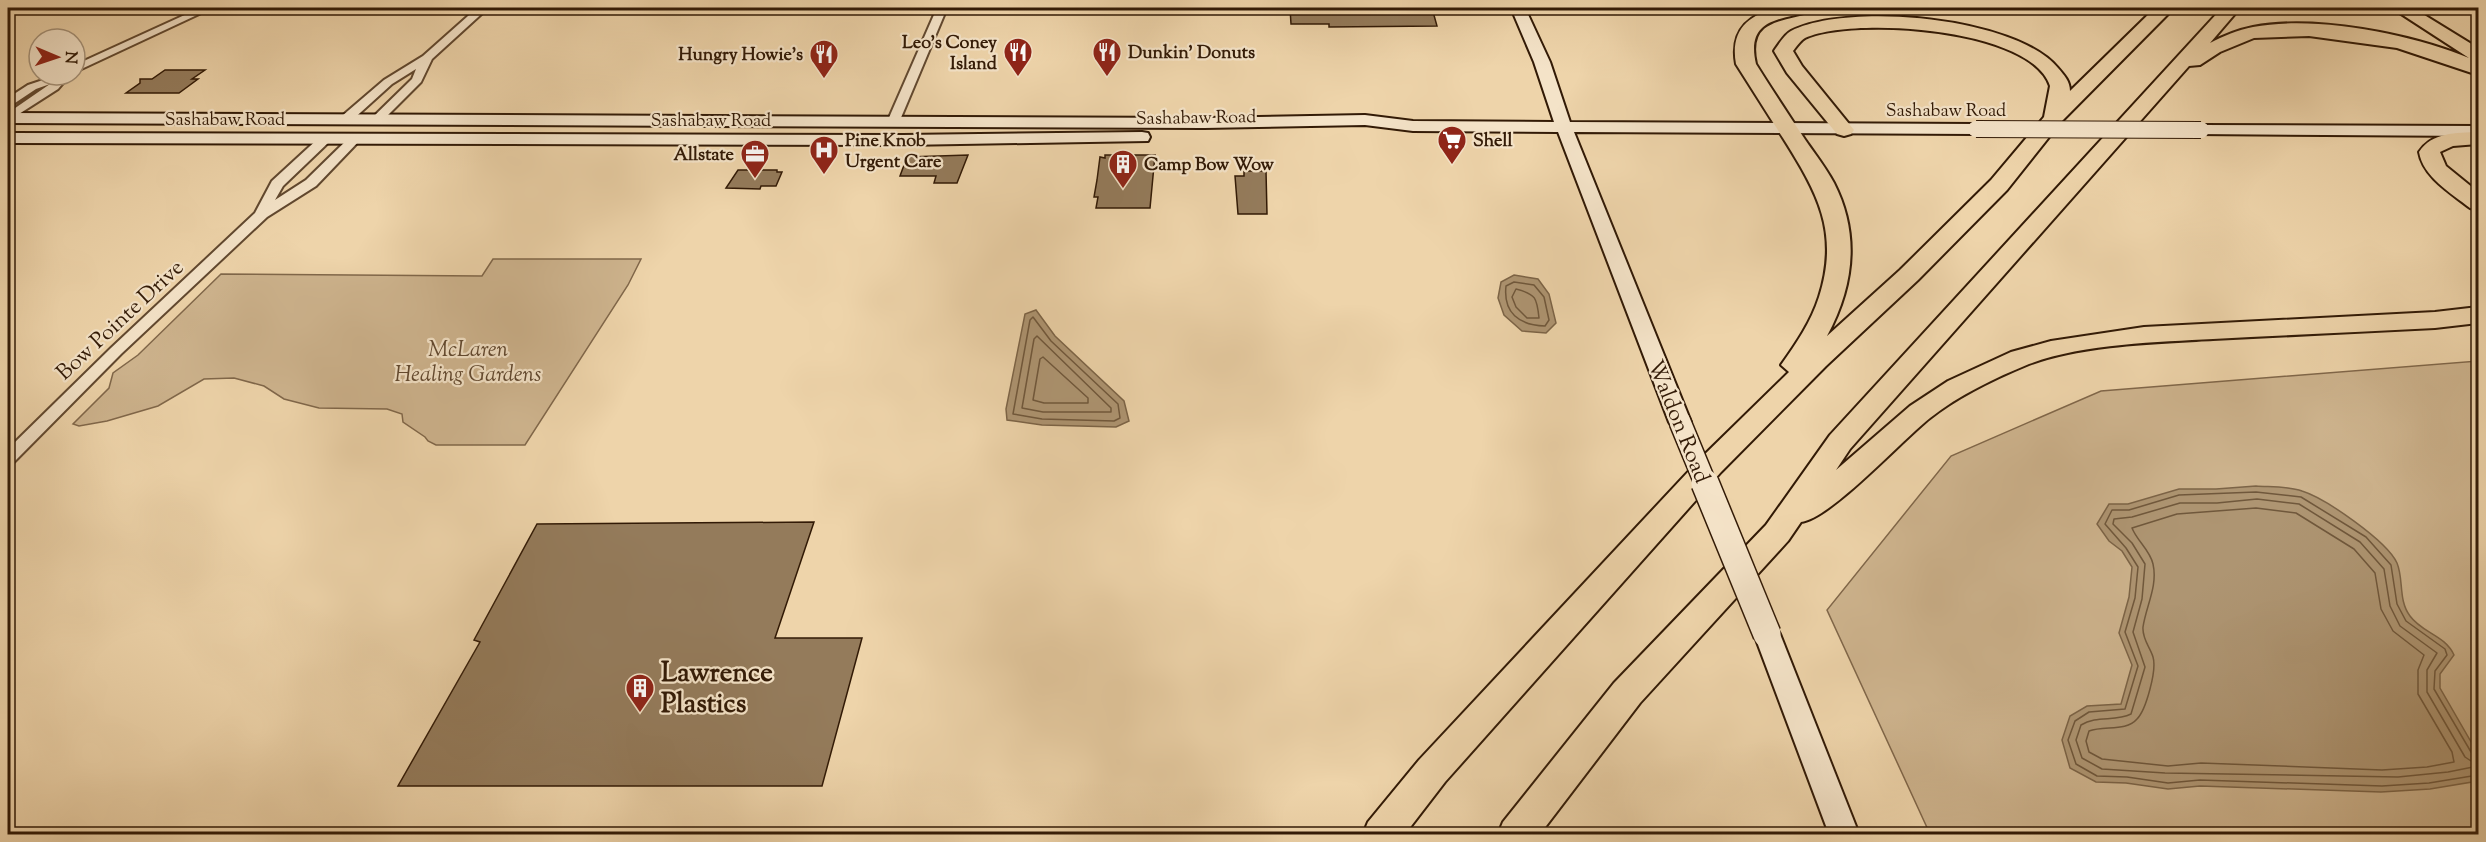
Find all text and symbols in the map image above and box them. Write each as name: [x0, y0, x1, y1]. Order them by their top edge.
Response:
north arrow: [27, 27, 87, 87]
place label: Leo's Coney Island: [902, 31, 998, 78]
restaurant icon: Leo's Coney Island: [1002, 36, 1034, 78]
restaurant icon: Dunkin' Donuts: [1091, 36, 1123, 78]
restaurant icon: Hungry Howie's: [808, 38, 840, 80]
place label: Dunkin' Donuts: [1128, 41, 1255, 67]
place label: Hungry Howie's: [678, 43, 803, 69]
text: N: [58, 51, 81, 64]
street label: Sashabaw Road: [1886, 99, 2006, 125]
street label: Sashabaw Road: [1136, 105, 1256, 133]
street label: Sashabaw Road: [165, 108, 285, 134]
street label: Sashabaw Road: [651, 109, 771, 135]
supermarket icon: Shell: [1436, 124, 1468, 166]
place label: Pine Knob Urgent Care: [845, 129, 942, 176]
place label: Shell: [1473, 129, 1513, 155]
hospital icon: Pine Knob Urgent Care: [808, 134, 840, 176]
office icon: Allstate: [739, 138, 771, 180]
place label: Allstate: [673, 143, 735, 169]
building icon: Camp Bow Wow: [1107, 148, 1139, 190]
place label: Camp Bow Wow: [1144, 153, 1275, 179]
street label: Bow Pointe Drive: [50, 253, 192, 389]
park label: McLaren Healing Gardens: [395, 335, 541, 392]
street label: Waldon Road: [1638, 356, 1717, 489]
place label: Lawrence Plastics: [661, 655, 773, 725]
building icon: Lawrence Plastics: [624, 672, 656, 714]

